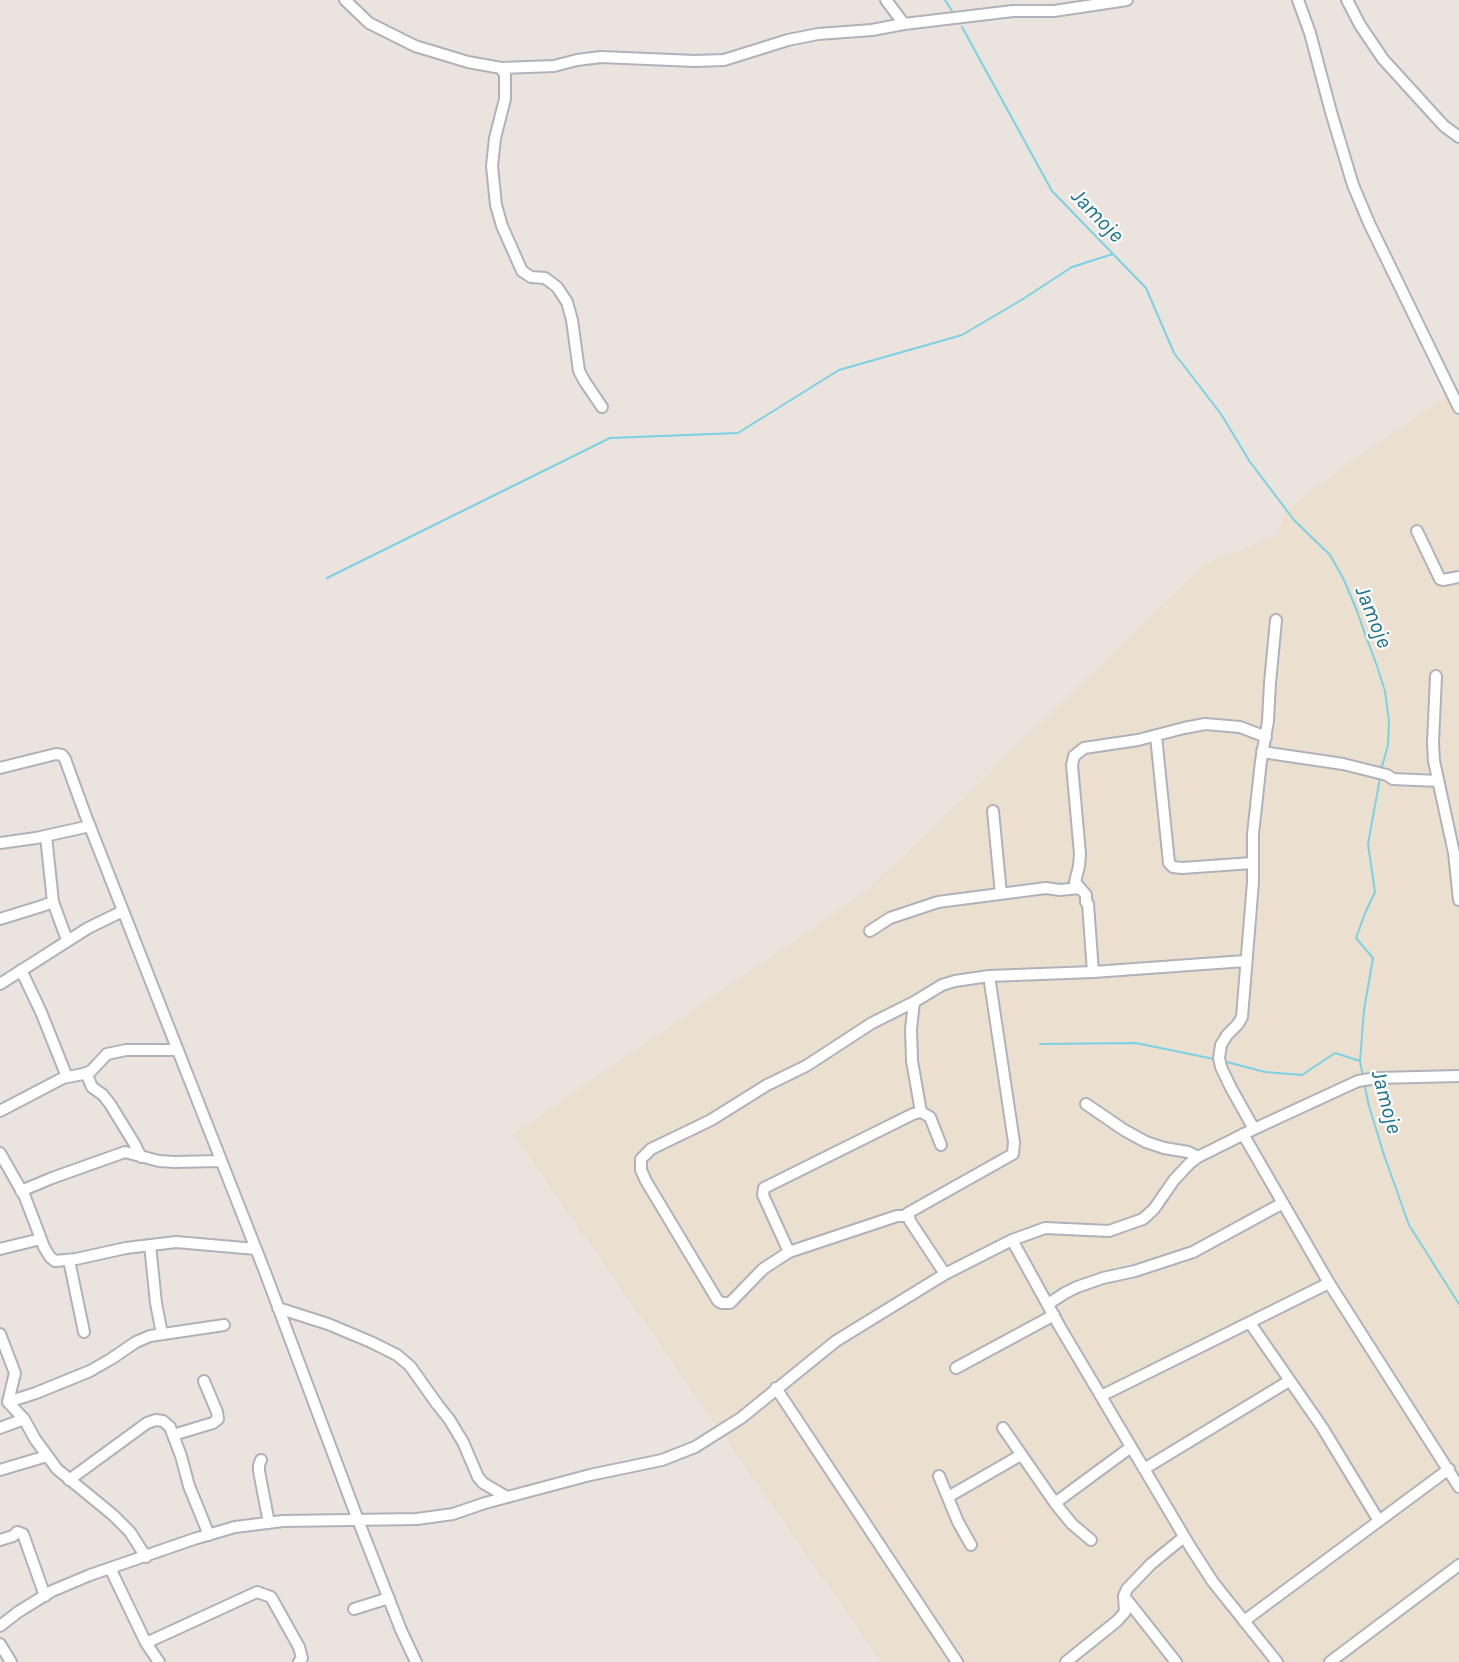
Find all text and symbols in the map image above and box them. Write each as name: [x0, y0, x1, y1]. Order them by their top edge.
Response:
water label: Jamoje: [1065, 184, 1129, 248]
water label: Jamoje: [1349, 582, 1397, 652]
water label: Jamoje: [1365, 1067, 1407, 1137]

